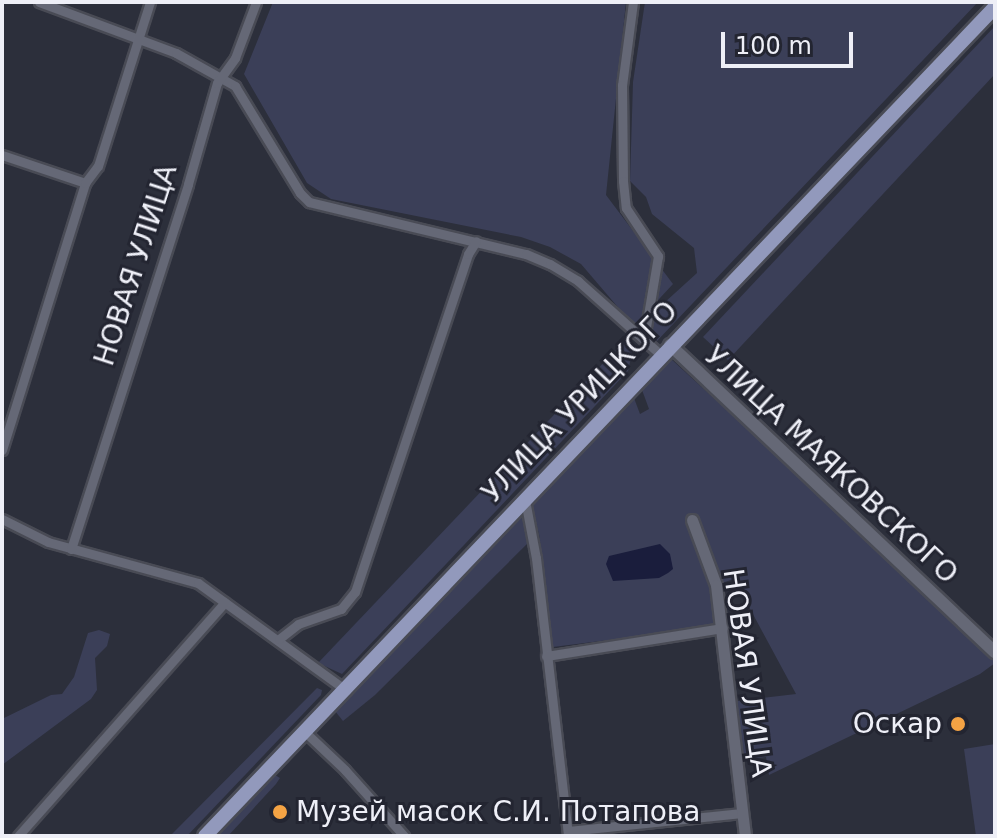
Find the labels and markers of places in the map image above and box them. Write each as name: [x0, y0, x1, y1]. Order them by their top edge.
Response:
place label: Оскар: [853, 707, 942, 741]
marker: Оскар: [949, 715, 967, 733]
place label: Музей масок С.И. Потапова: [296, 795, 701, 829]
marker: Музей масок С.И. Потапова: [271, 803, 289, 821]

